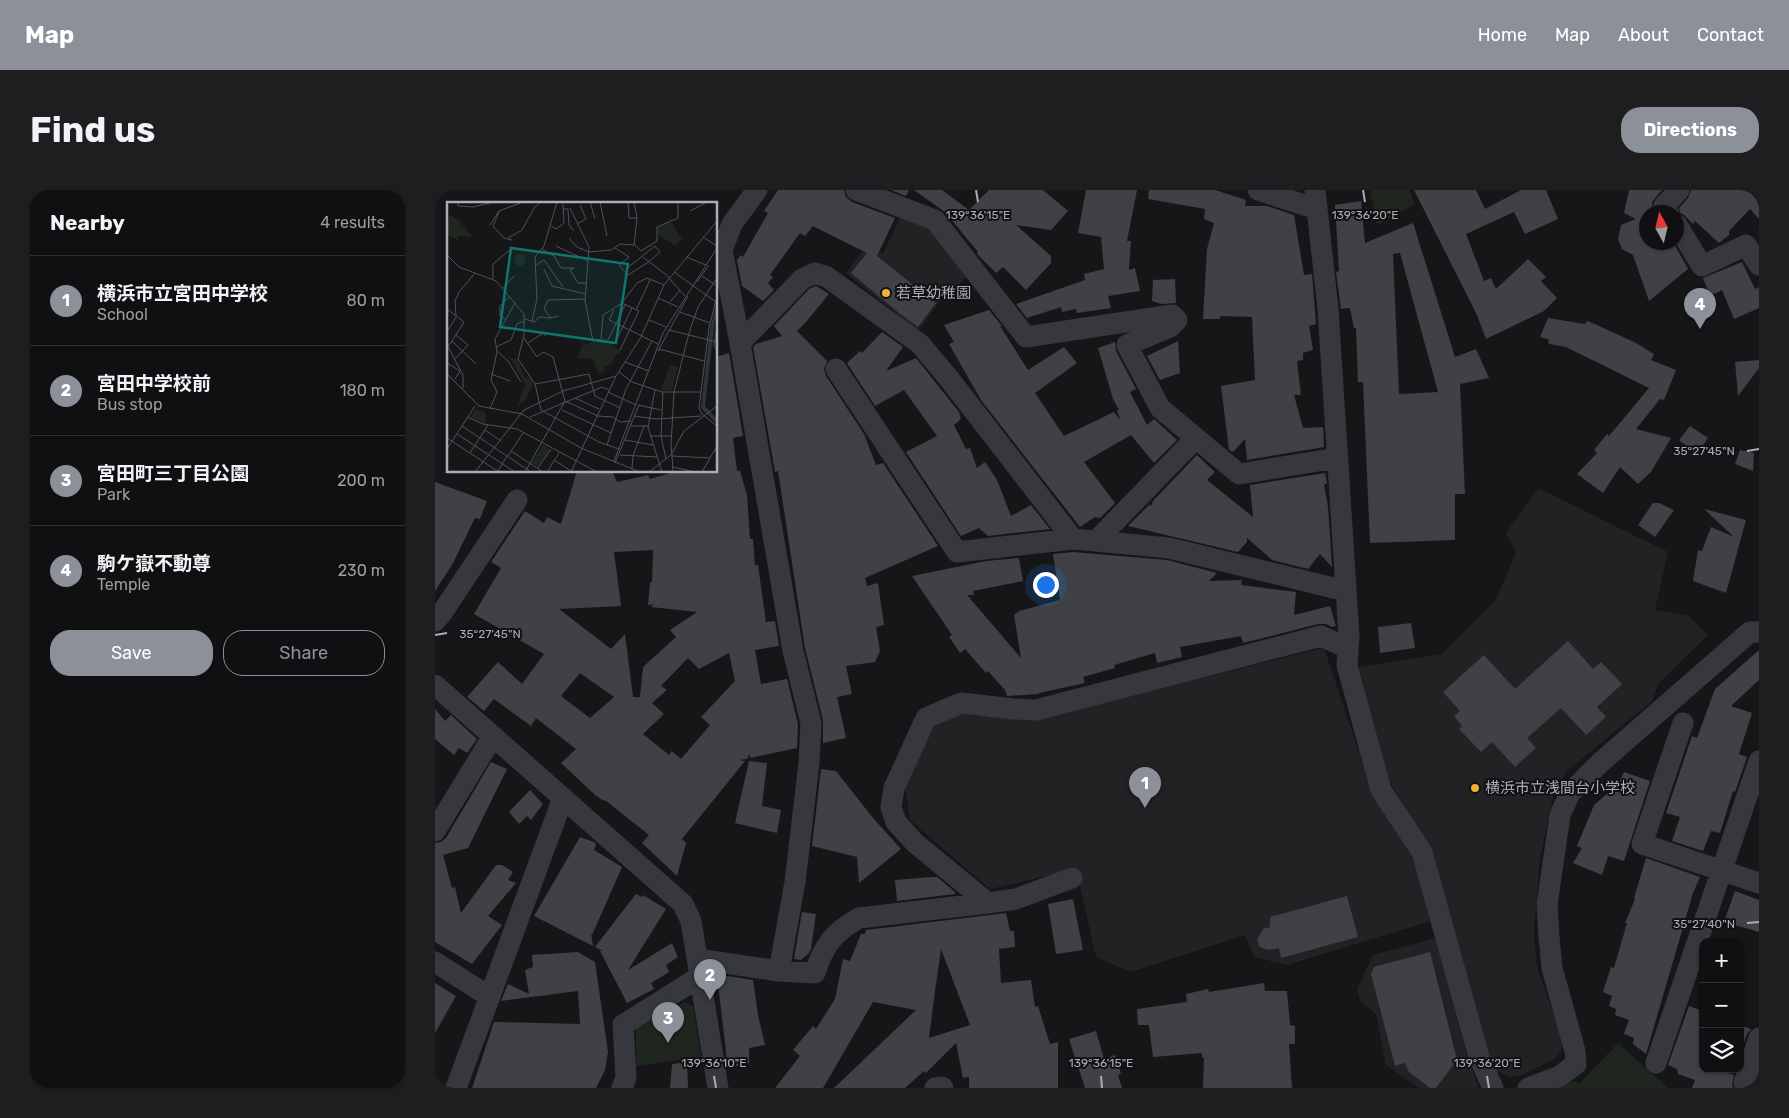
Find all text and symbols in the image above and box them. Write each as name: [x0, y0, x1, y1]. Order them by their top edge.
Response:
text: Map: [25, 21, 74, 49]
text: Home: [1478, 24, 1527, 46]
text: Map: [1555, 24, 1590, 46]
text: About: [1618, 24, 1669, 46]
text: Contact: [1697, 24, 1764, 46]
button: Directions: [1621, 107, 1759, 153]
text: Find us: [30, 109, 155, 151]
inset map: [447, 202, 717, 472]
north arrow: [1639, 205, 1684, 250]
text: 139°36'15"E: [946, 208, 1010, 222]
text: 139°36'20"E: [1331, 208, 1399, 222]
text: Nearby: [50, 210, 125, 235]
text: 4 results: [320, 213, 385, 232]
text: 横浜市立宮田中学校: [97, 282, 268, 305]
place label: 若草幼稚園: [896, 284, 971, 302]
marker: 若草幼稚園: [880, 287, 892, 299]
pin: 4: [1684, 288, 1716, 329]
text: 1: [62, 291, 70, 310]
text: 80 m: [347, 291, 385, 310]
text: School: [97, 305, 148, 324]
text: 宮田中学校前: [97, 372, 211, 395]
text: 2: [61, 381, 71, 400]
text: 180 m: [340, 381, 385, 400]
text: Bus stop: [97, 395, 163, 414]
text: 35°27'45"N: [1673, 444, 1735, 458]
text: 宮田町三丁目公園: [97, 462, 249, 485]
text: 3: [61, 471, 71, 490]
text: 200 m: [337, 471, 385, 490]
text: Park: [97, 485, 130, 504]
text: 駒ケ嶽不動尊: [97, 552, 211, 575]
text: 4: [61, 561, 71, 580]
text: 230 m: [338, 561, 385, 580]
your location: [1033, 572, 1059, 598]
text: Temple: [97, 575, 150, 594]
text: 35°27'45"N: [459, 627, 521, 641]
button: Save: [50, 630, 213, 676]
button: Share: [223, 630, 385, 676]
pin: 1: [1129, 767, 1161, 808]
place label: 横浜市立浅間台小学校: [1485, 779, 1635, 797]
marker: 横浜市立浅間台小学校: [1469, 782, 1481, 794]
text: 35°27'40"N: [1673, 917, 1735, 931]
map controls: [1699, 938, 1744, 1073]
button: +: [1699, 938, 1744, 983]
pin: 2: [694, 959, 726, 1000]
button: −: [1699, 983, 1744, 1028]
pin: 3: [652, 1002, 684, 1043]
button: layers: [1699, 1028, 1744, 1073]
text: 139°36'10"E: [681, 1056, 747, 1070]
text: 139°36'15"E: [1069, 1056, 1133, 1070]
text: 139°36'20"E: [1453, 1056, 1521, 1070]

